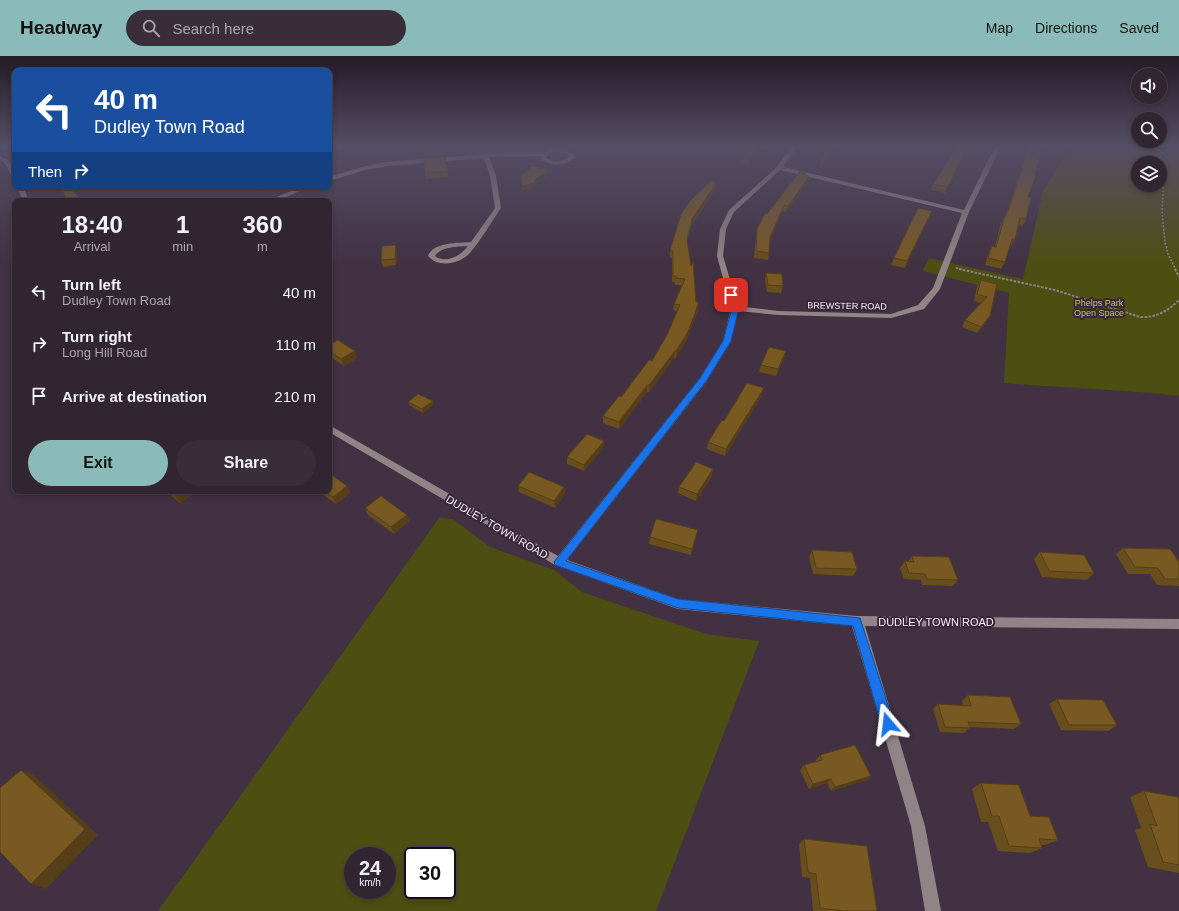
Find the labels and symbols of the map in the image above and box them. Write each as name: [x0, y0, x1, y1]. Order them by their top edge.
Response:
pin: [714, 278, 748, 312]
park label: Phelps Park Open Space: [1074, 298, 1124, 318]
street label: BREWSTER ROAD: [807, 300, 887, 312]
street label: DUDLEY TOWN ROAD: [444, 493, 550, 561]
street label: DUDLEY TOWN ROAD: [878, 616, 994, 628]
position arrow: [867, 703, 909, 745]
speed limit sign: 30: [404, 847, 456, 899]

